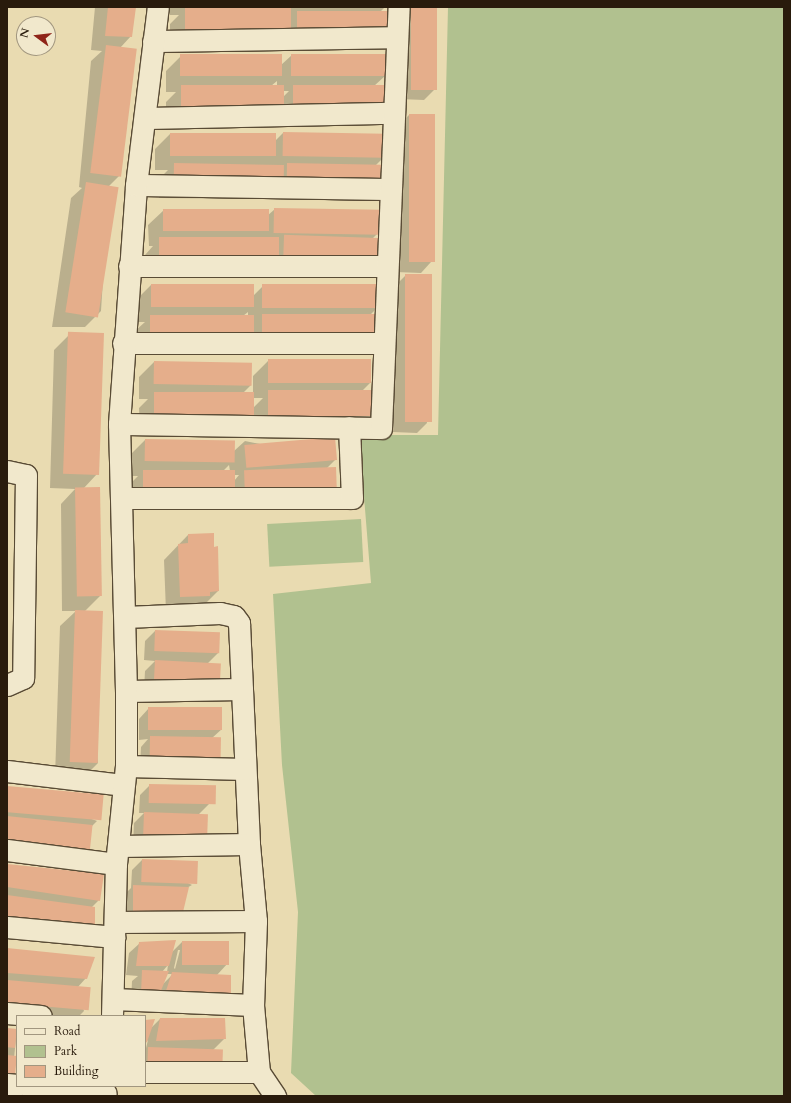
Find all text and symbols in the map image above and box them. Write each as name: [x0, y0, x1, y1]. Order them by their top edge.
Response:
north arrow: [16, 16, 56, 56]
text: N: [16, 26, 33, 40]
legend: [16, 1015, 146, 1087]
text: Road: [54, 1023, 80, 1039]
text: Park: [54, 1043, 77, 1059]
text: Building: [54, 1063, 98, 1079]

